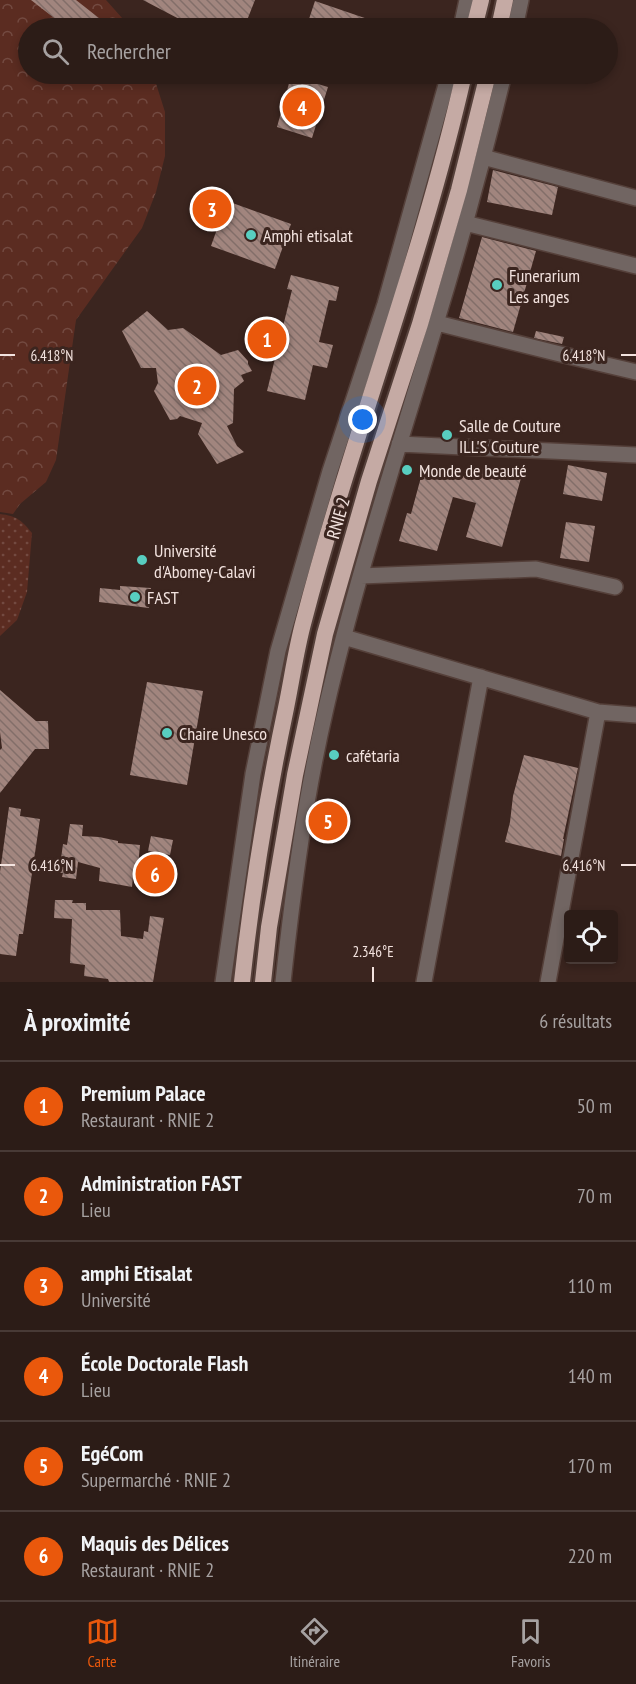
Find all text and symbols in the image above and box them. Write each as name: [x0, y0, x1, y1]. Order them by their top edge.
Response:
search box: [18, 18, 618, 84]
icon: search: [39, 35, 72, 68]
text: Rechercher: [87, 37, 171, 65]
pin: 4: [282, 84, 322, 130]
pin: 3: [192, 186, 232, 232]
place label: Amphi etisalat: [263, 224, 353, 247]
marker: Amphi etisalat: [244, 228, 258, 242]
place label: Funerarium Les anges: [509, 264, 580, 308]
marker: Funerarium Les anges: [490, 278, 504, 292]
pin: 1: [248, 316, 286, 362]
text: 6.418°N: [31, 346, 73, 365]
text: 6.418°N: [563, 346, 605, 365]
pin: 2: [178, 364, 216, 408]
your location: [348, 405, 377, 434]
place label: Salle de Couture ILL'S Couture: [459, 414, 561, 458]
marker: Salle de Couture ILL'S Couture: [440, 428, 454, 442]
place label: Monde de beauté: [419, 459, 527, 482]
marker: Monde de beauté: [400, 463, 414, 477]
street label: RNIE 2: [321, 495, 355, 541]
place label: Université d'Abomey-Calavi: [154, 539, 256, 583]
marker: Université d'Abomey-Calavi: [135, 553, 149, 567]
place label: FAST: [147, 586, 179, 609]
marker: FAST: [128, 590, 142, 604]
place label: Chaire Unesco: [179, 722, 267, 745]
marker: Chaire Unesco: [160, 726, 174, 740]
place label: cafétaria: [346, 744, 400, 767]
marker: cafétaria: [327, 748, 341, 762]
pin: 5: [308, 798, 348, 844]
pin: 6: [136, 852, 174, 896]
text: 6.416°N: [31, 856, 73, 875]
text: 6.416°N: [563, 856, 605, 875]
map controls: [564, 910, 618, 964]
button: locate: [564, 910, 618, 964]
text: 2.346°E: [352, 942, 394, 961]
text: À proximité: [24, 1005, 131, 1038]
text: 6 résultats: [539, 1008, 612, 1034]
text: Premium Palace: [81, 1079, 206, 1107]
text: 1: [39, 1093, 48, 1119]
text: 50 m: [577, 1093, 612, 1119]
text: Restaurant · RNIE 2: [81, 1107, 214, 1133]
text: Administration FAST: [81, 1169, 242, 1197]
text: 2: [39, 1183, 48, 1209]
text: 70 m: [577, 1183, 612, 1209]
text: Lieu: [81, 1197, 111, 1223]
text: amphi Etisalat: [81, 1259, 192, 1287]
text: 3: [39, 1273, 48, 1299]
text: 110 m: [568, 1273, 612, 1299]
text: Université: [81, 1287, 151, 1313]
text: École Doctorale Flash: [81, 1349, 248, 1377]
text: 4: [39, 1363, 48, 1389]
text: 140 m: [568, 1363, 612, 1389]
text: Lieu: [81, 1377, 111, 1403]
text: EgéCom: [81, 1439, 143, 1467]
text: 5: [39, 1453, 48, 1479]
text: 170 m: [568, 1453, 612, 1479]
text: Supermarché · RNIE 2: [81, 1467, 231, 1493]
text: Maquis des Délices: [81, 1529, 229, 1557]
text: 6: [39, 1543, 48, 1569]
text: 220 m: [568, 1543, 612, 1569]
text: Restaurant · RNIE 2: [81, 1557, 214, 1583]
tab: Carte: [86, 1615, 119, 1671]
tab: Itinéraire: [290, 1615, 340, 1671]
tab: Favoris: [511, 1615, 550, 1671]

